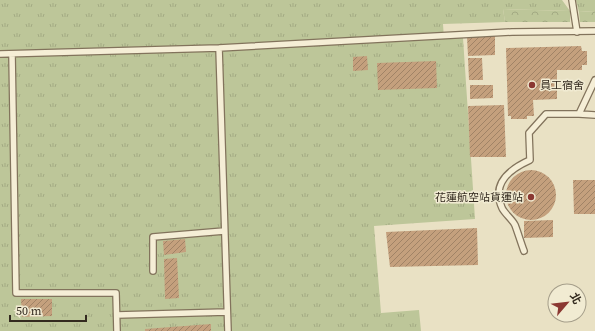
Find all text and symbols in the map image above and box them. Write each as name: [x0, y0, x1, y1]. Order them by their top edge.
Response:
place label: 員工宿舍: [540, 78, 584, 93]
marker: 員工宿舍: [527, 80, 537, 90]
place label: 花蓮航空站貨運站: [435, 190, 523, 205]
marker: 花蓮航空站貨運站: [526, 192, 536, 202]
north arrow: [547, 283, 587, 323]
text: 北: [566, 290, 585, 307]
scale bar: [10, 297, 86, 323]
text: 50 m: [16, 303, 42, 319]

